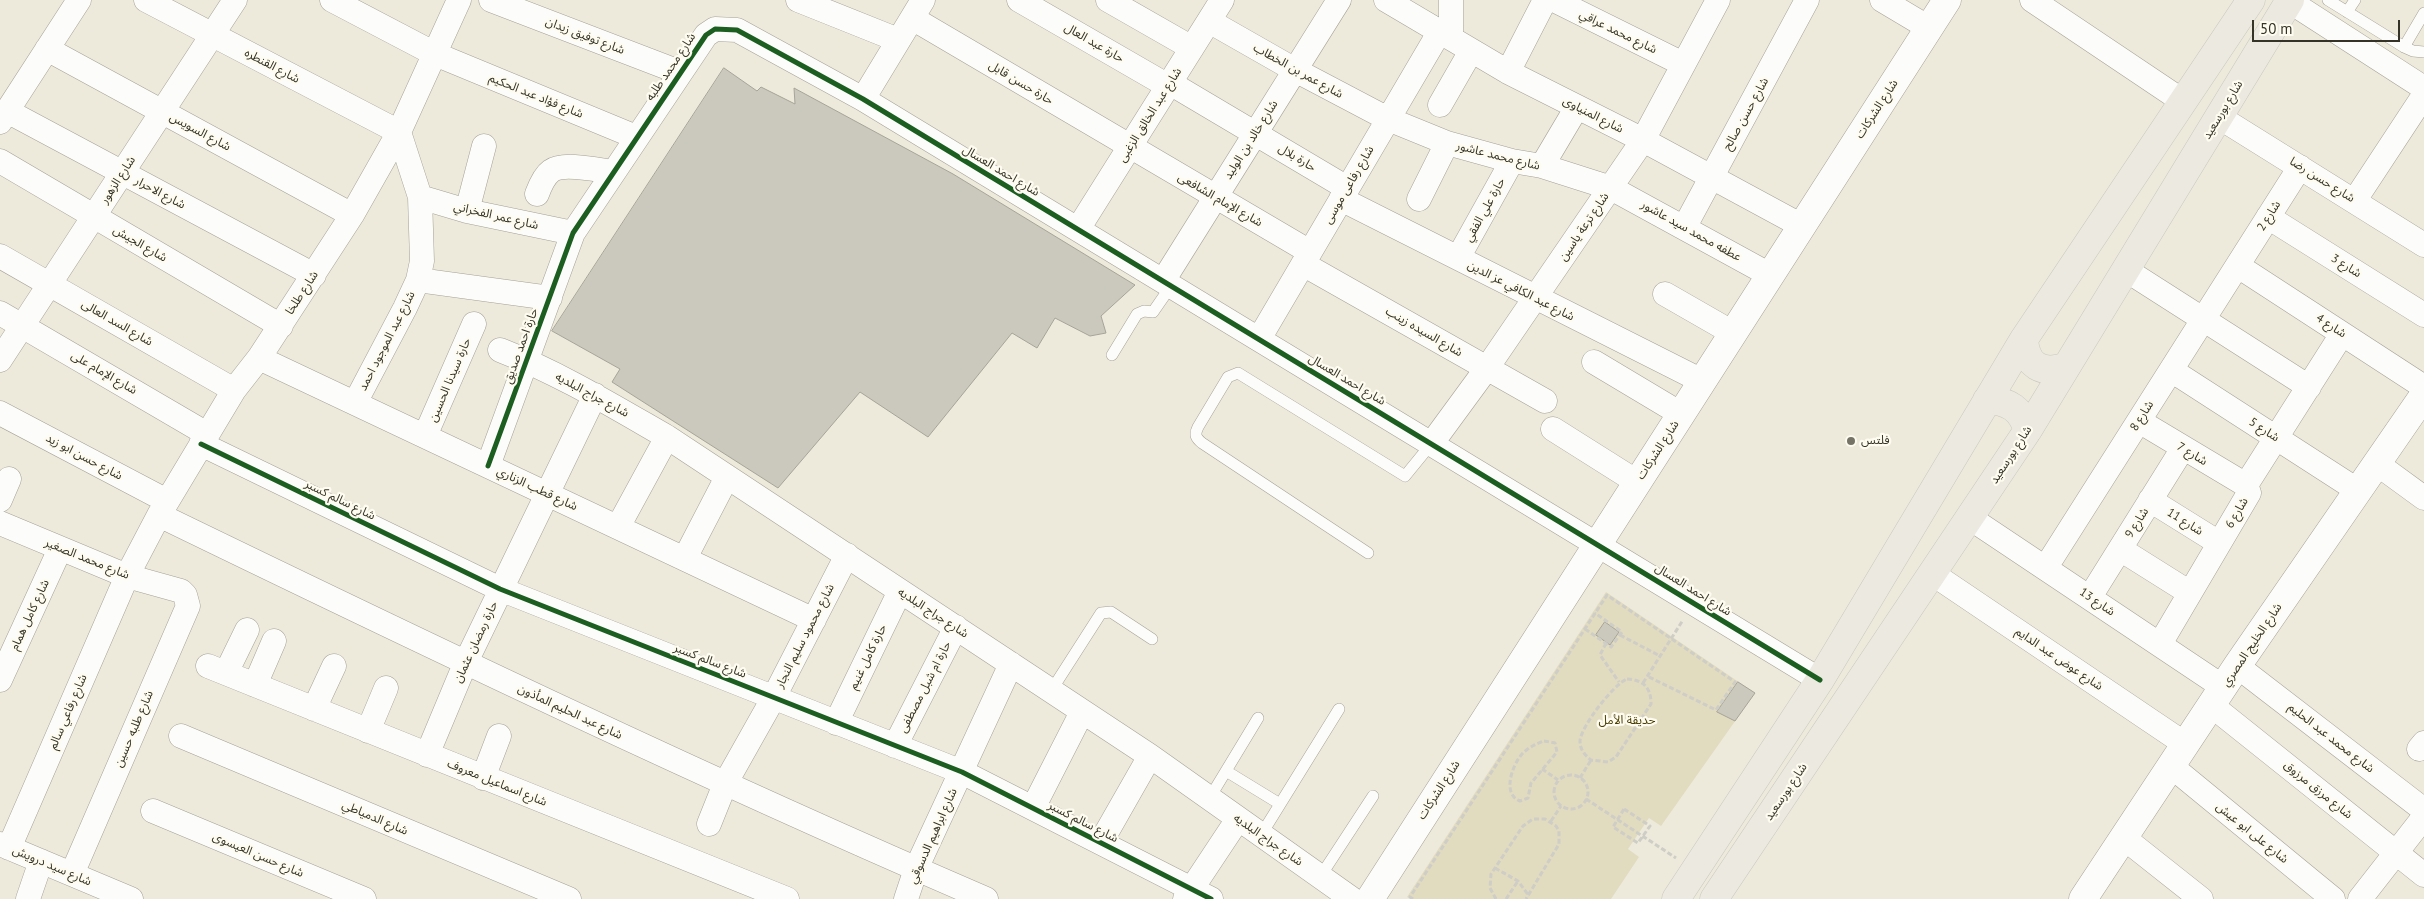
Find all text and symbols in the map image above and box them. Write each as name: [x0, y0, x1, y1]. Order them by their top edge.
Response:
street label: شارع محمد عراقي: [1577, 7, 1659, 57]
scale bar: [2254, 10, 2402, 42]
street label: شارع توفيق زيدان: [543, 14, 627, 58]
text: 50 m: [2260, 19, 2293, 38]
street label: حارة عبد العال: [1062, 20, 1126, 66]
street label: شارع محمد طلبه: [643, 30, 699, 104]
street label: شارع عمر بن الخطاب: [1251, 40, 1345, 102]
street label: شارع القنطره: [242, 45, 302, 87]
street label: حارة حسن قابل: [986, 58, 1056, 108]
street label: شارع عبد الخالق الزغبى: [1115, 65, 1185, 165]
street label: شارع فؤاد عبد الحكيم: [487, 71, 585, 121]
street label: شارع حسن صالح: [1720, 75, 1772, 153]
street label: شارع الشركات: [1853, 77, 1901, 141]
street label: شارع بورسعيد: [2200, 78, 2246, 142]
street label: شارع المنياوى: [1560, 94, 1626, 136]
street label: شارع خالد بن الوليد: [1221, 98, 1281, 182]
street label: شارع السويس: [167, 110, 233, 154]
street label: شارع محمد عاشور: [1455, 139, 1541, 173]
street label: حارة بلال: [1276, 141, 1318, 175]
street label: شارع احمد العسال: [960, 142, 1042, 200]
street label: شارع رفاعى موسى: [1321, 143, 1377, 227]
street label: شارع الزهور: [97, 154, 139, 206]
street label: شارع حسن رضا: [2287, 154, 2357, 206]
street label: شارع الإمام الشافعى: [1175, 170, 1265, 230]
street label: شارع الاحرار: [132, 174, 188, 212]
street label: حارة علي الفقي: [1462, 176, 1508, 244]
street label: شارع ترعة ياسين: [1556, 190, 1612, 264]
street label: عطفه محمد سيد عاشور: [1638, 197, 1744, 265]
street label: شارع 2: [2254, 198, 2284, 234]
street label: شارع عمر الفخراني: [452, 199, 540, 233]
street label: شارع الجيش: [110, 223, 170, 265]
street label: شارع 3: [2328, 251, 2364, 281]
street label: شارع عبد الكافي عز الدين: [1465, 258, 1577, 324]
street label: شارع طلخا: [282, 268, 322, 318]
street label: شارع عبد الموجود احمد: [356, 289, 418, 393]
street label: شارع السد العالى: [79, 297, 155, 349]
street label: شارع السيده زينب: [1383, 304, 1465, 360]
street label: حارة احمد صديق: [501, 306, 541, 386]
street label: شارع 4: [2313, 311, 2349, 341]
street label: حارة سيدنا الحسين: [426, 336, 474, 424]
street label: شارع الإمام على: [68, 348, 140, 398]
street label: شارع احمد العسال: [1306, 351, 1388, 409]
street label: شارع جراج البلديه: [553, 370, 631, 420]
street label: شارع 8: [2127, 398, 2157, 434]
street label: شارع 5: [2246, 415, 2282, 445]
street label: شارع الشركات: [1634, 418, 1682, 482]
street label: شارع بورسعيد: [1987, 423, 2035, 487]
street label: شارع حسن ابو زيد: [43, 431, 125, 483]
place label: فلتس: [1861, 434, 1890, 448]
marker: فلتس: [1845, 435, 1857, 447]
street label: شارع 7: [2174, 439, 2210, 469]
street label: شارع قطب الزناري: [494, 464, 580, 514]
street label: شارع سالم كسبر: [302, 477, 378, 523]
street label: شارع 6: [2222, 495, 2252, 531]
street label: شارع 9: [2122, 505, 2152, 541]
street label: شارع 11: [2164, 505, 2206, 539]
street label: شارع محمد الصغير: [43, 535, 131, 583]
street label: شارع احمد العسال: [1652, 561, 1734, 619]
street label: شارع كامل همام: [7, 577, 53, 653]
street label: شارع محمود سليم النجار: [772, 581, 838, 691]
street label: شارع جراج البلديه: [895, 585, 971, 641]
street label: شارع 13: [2077, 585, 2117, 619]
street label: حارة رمضان عثمان: [451, 599, 501, 685]
street label: شارع الخليج المصري: [2219, 601, 2285, 689]
street label: حارة كامل غنيم: [846, 622, 890, 692]
street label: شارع عوض عبد الدايم: [2013, 624, 2105, 694]
street label: حارة ام شبل مصطفى: [896, 639, 954, 735]
street label: شارع سالم كسبر: [672, 641, 748, 681]
street label: شارع رفاعي سالم: [46, 672, 90, 752]
street label: شارع عبد الحليم المأذون: [515, 681, 625, 743]
street label: شارع طلبه حسين: [111, 688, 157, 770]
street label: شارع محمد عبد الحليم: [2285, 700, 2377, 776]
park label: حديقة الأمل: [1599, 714, 1655, 728]
street label: شارع اسماعيل معروف: [445, 756, 549, 810]
street label: شارع الشركات: [1415, 758, 1463, 822]
street label: شارع مرزق مرزوق: [2281, 758, 2355, 822]
street label: شارع بورسعيد: [1762, 761, 1810, 823]
street label: شارع ابراهيم الدسوقي: [905, 786, 961, 886]
street label: شارع الدمياطي: [340, 798, 410, 838]
street label: شارع سالم كسبر: [1046, 798, 1120, 846]
street label: شارع على ابو عيش: [2213, 799, 2291, 867]
street label: شارع جراج البلديه: [1231, 811, 1305, 869]
street label: شارع حسن العيسوى: [210, 829, 306, 881]
street label: شارع سيد درويش: [10, 843, 94, 889]

